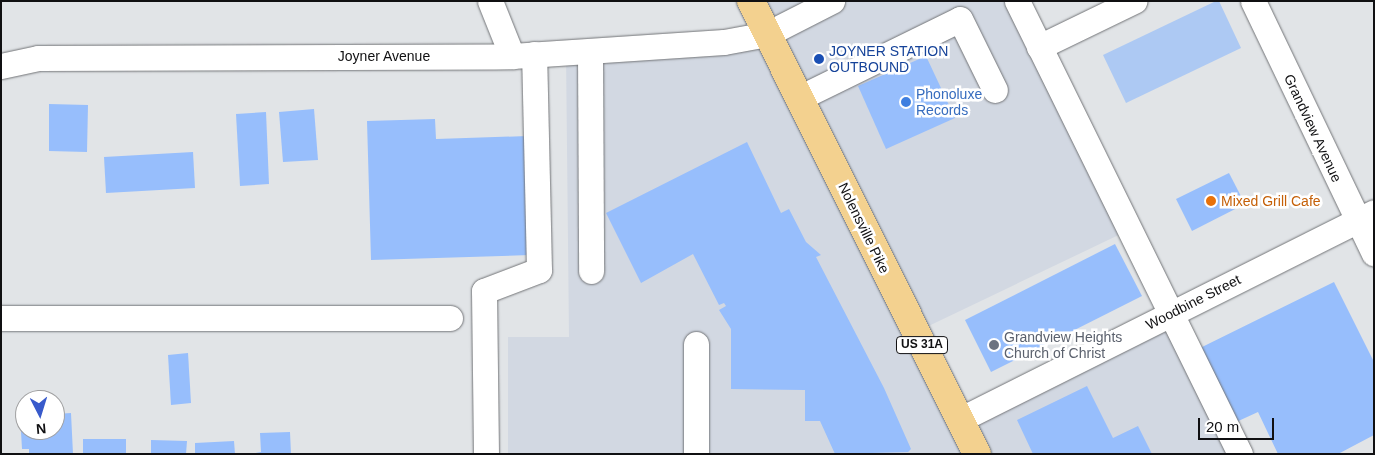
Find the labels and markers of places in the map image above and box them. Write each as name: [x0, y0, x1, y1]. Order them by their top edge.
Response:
place label: JOYNER STATION OUTBOUND: [829, 43, 948, 75]
marker: JOYNER STATION OUTBOUND: [813, 53, 825, 65]
place label: Phonoluxe Records: [916, 86, 982, 118]
marker: Phonoluxe Records: [900, 96, 912, 108]
place label: Mixed Grill Cafe: [1221, 193, 1321, 209]
marker: Mixed Grill Cafe: [1205, 195, 1217, 207]
place label: Grandview Heights Church of Christ: [1004, 329, 1122, 362]
marker: Grandview Heights Church of Christ: [988, 339, 1000, 351]

